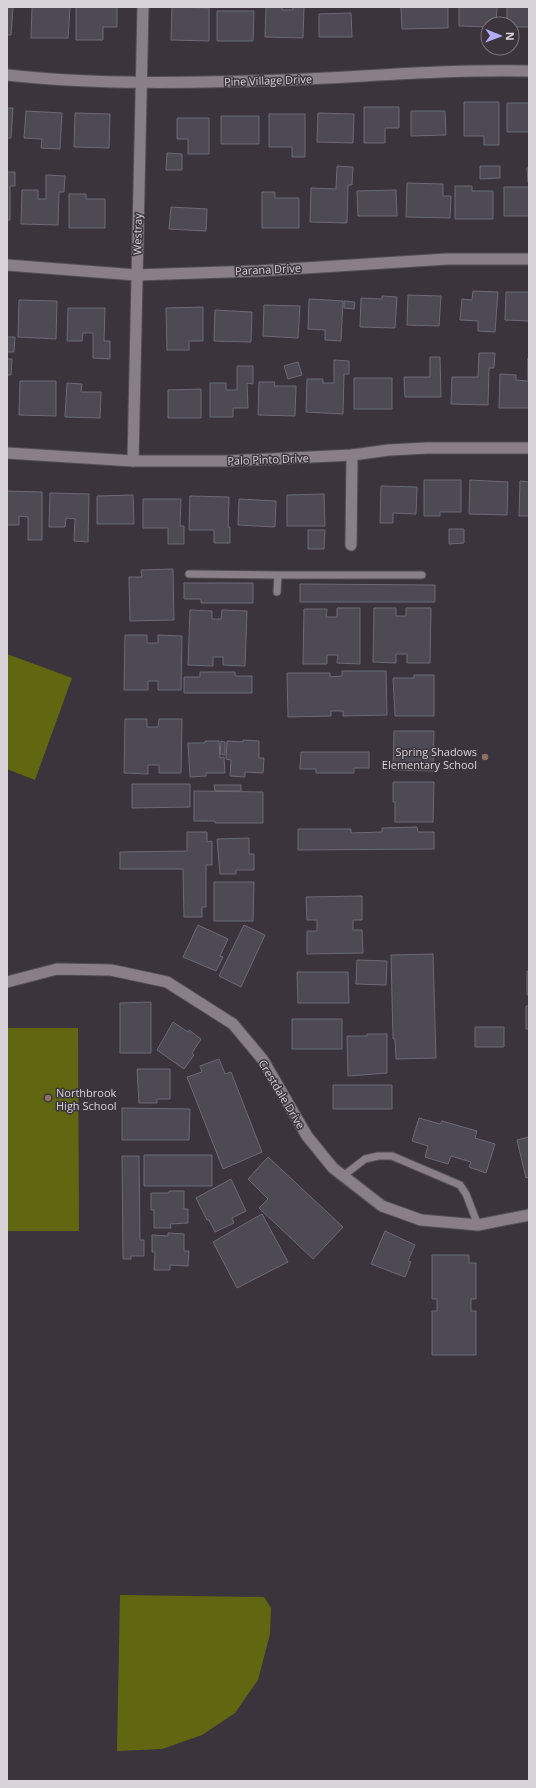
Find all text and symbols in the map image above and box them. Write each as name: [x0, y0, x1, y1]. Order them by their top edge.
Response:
north arrow: [480, 16, 520, 56]
text: N: [503, 32, 518, 41]
street label: Pine Village Drive: [224, 71, 312, 89]
street label: Westray: [129, 213, 145, 255]
street label: Parana Drive: [235, 260, 301, 278]
street label: Palo Pinto Drive: [227, 450, 309, 468]
place label: Spring Shadows Elementary School: [382, 744, 477, 772]
marker: Spring Shadows Elementary School: [480, 752, 490, 762]
street label: Crestdale Drive: [255, 1057, 309, 1131]
place label: Northbrook High School: [56, 1085, 117, 1113]
marker: Northbrook High School: [43, 1093, 53, 1103]

